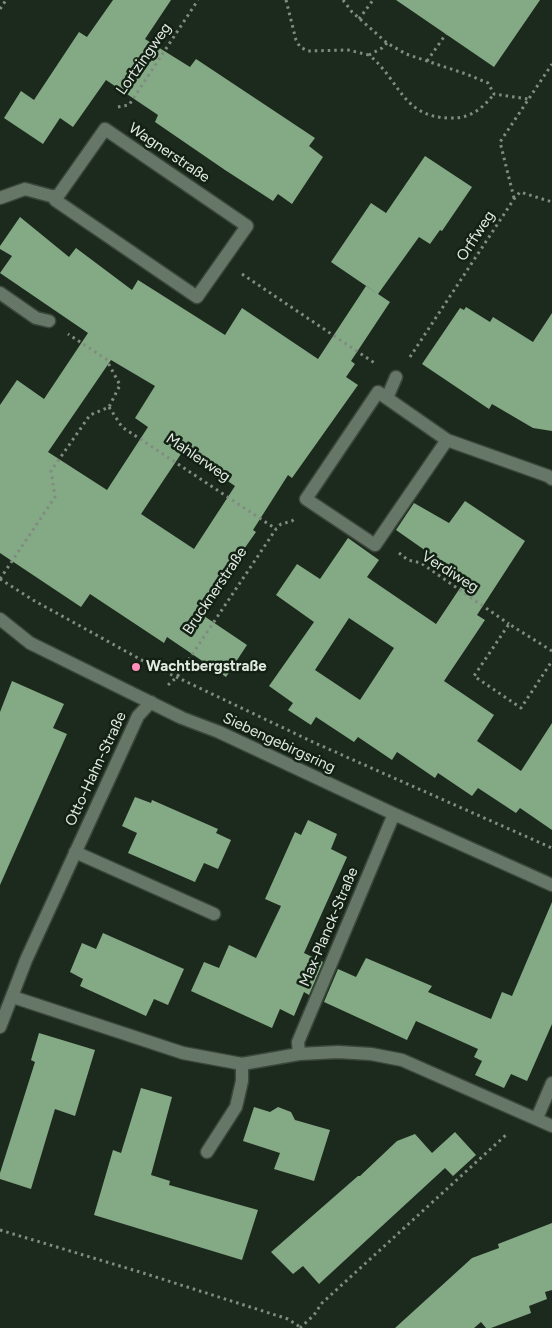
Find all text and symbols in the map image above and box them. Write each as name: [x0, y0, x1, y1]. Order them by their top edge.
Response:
street label: Lortzingweg: [113, 19, 175, 99]
street label: Wagnerstraße: [125, 119, 213, 187]
street label: Orffweg: [453, 207, 499, 265]
street label: Mahlerweg: [162, 430, 234, 486]
street label: Brucknerstraße: [179, 544, 251, 638]
street label: Verdiweg: [418, 547, 482, 597]
place label: Wachtbergstraße: [146, 658, 267, 676]
marker: Wachtbergstraße: [130, 661, 142, 673]
street label: Otto-Hahn-Straße: [62, 709, 130, 829]
street label: Siebengebirgsring: [220, 709, 338, 777]
street label: Max-Planck-Straße: [296, 865, 362, 989]

